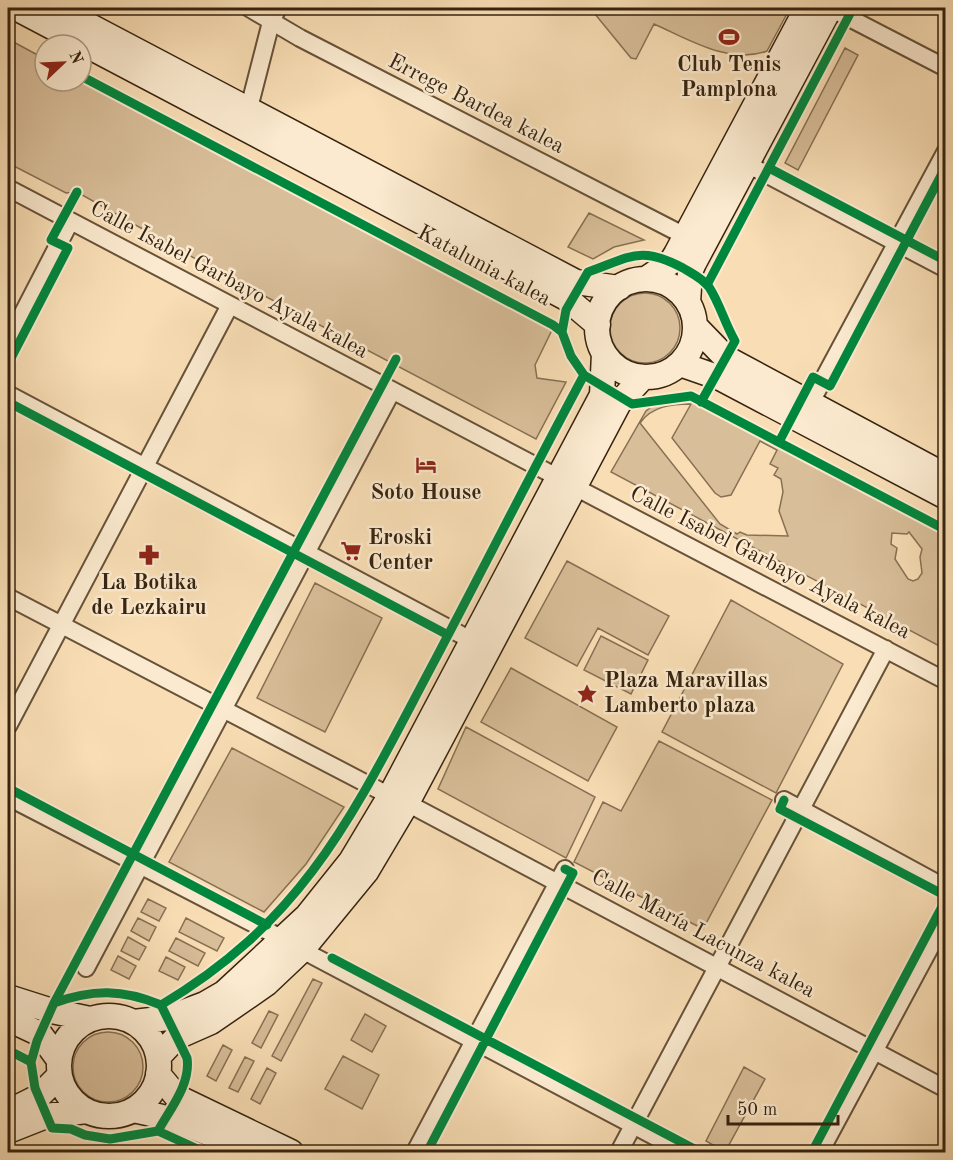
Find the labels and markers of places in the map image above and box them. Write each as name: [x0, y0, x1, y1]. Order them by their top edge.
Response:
sports icon: Club Tenis Pamplona: [717, 25, 741, 49]
place label: Club Tenis Pamplona: [677, 54, 781, 101]
hotel icon: Soto House: [414, 453, 438, 477]
place label: Soto House: [370, 482, 482, 504]
place label: Eroski Center: [368, 527, 433, 574]
supermarket icon: Eroski Center: [339, 539, 363, 563]
pharmacy icon: La Botika de Lezkairu: [137, 543, 161, 567]
place label: La Botika de Lezkairu: [91, 572, 207, 619]
place label: Plaza Maravillas Lamberto plaza: [604, 670, 768, 717]
place icon: Plaza Maravillas Lamberto plaza: [575, 682, 599, 706]

